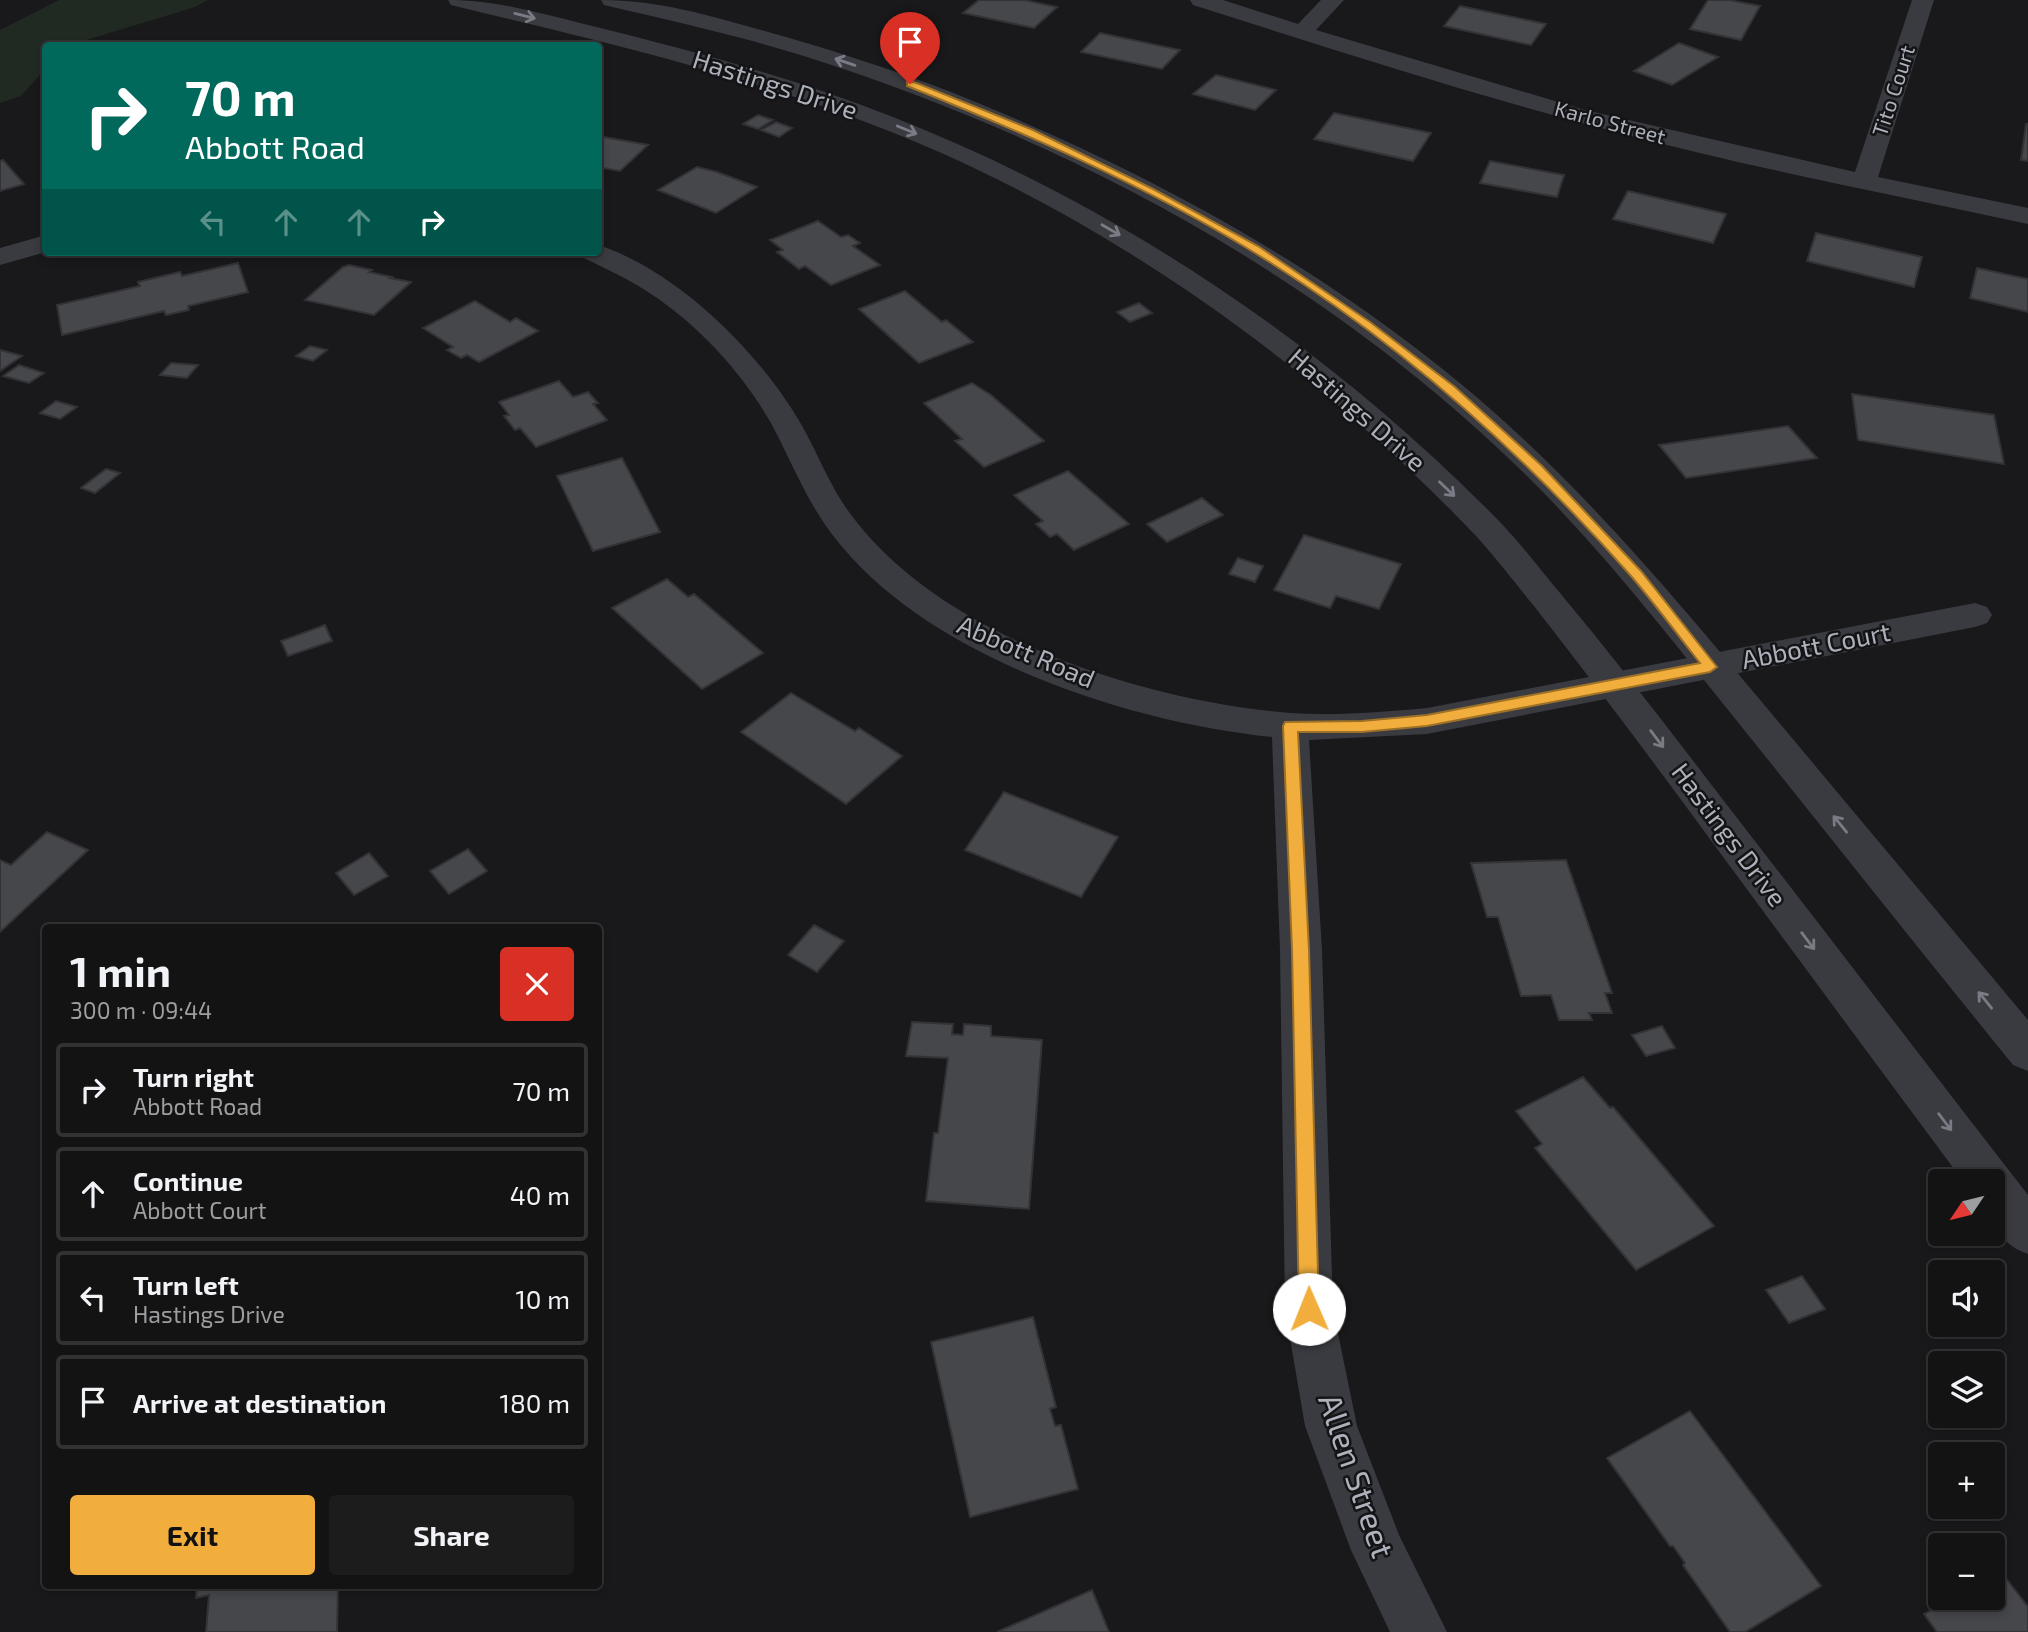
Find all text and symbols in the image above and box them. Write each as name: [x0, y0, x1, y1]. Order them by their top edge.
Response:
one-way arrow: [513, 10, 536, 23]
pin: [880, 12.0, 940, 84]
icon: arrive: [891, 23, 929, 61]
street label: Hastings Drive: [689, 42, 862, 125]
street label: Tito Court: [1866, 42, 1919, 139]
one-way arrow: [835, 55, 857, 67]
text: 70 m: [185, 67, 296, 126]
icon: right: [70, 70, 161, 161]
street label: Karlo Street: [1552, 95, 1668, 148]
one-way arrow: [895, 124, 917, 137]
text: Abbott Road: [185, 127, 365, 165]
icon: left: [194, 203, 232, 241]
icon: ahead: [267, 203, 305, 241]
icon: ahead: [340, 203, 378, 241]
icon: right: [413, 203, 451, 241]
one-way arrow: [1100, 223, 1120, 237]
street label: Hastings Drive: [1283, 341, 1433, 477]
one-way arrow: [1438, 481, 1455, 498]
street label: Abbott Road: [953, 608, 1100, 693]
street label: Abbott Court: [1739, 615, 1893, 674]
one-way arrow: [1650, 729, 1664, 748]
street label: Hastings Drive: [1666, 756, 1794, 912]
one-way arrow: [1832, 816, 1848, 834]
one-way arrow: [1801, 931, 1816, 950]
text: 1 min: [70, 945, 171, 995]
button: close: [500, 947, 574, 1021]
one-way arrow: [1977, 991, 1992, 1009]
text: 300 m · 09:44: [70, 996, 212, 1024]
text: Turn right: [133, 1061, 254, 1092]
icon: right: [74, 1071, 112, 1109]
text: 70 m: [512, 1075, 570, 1106]
text: Abbott Road: [133, 1092, 262, 1120]
one-way arrow: [1938, 1113, 1953, 1131]
text: Continue: [133, 1165, 243, 1196]
north arrow: [1928, 1169, 2006, 1246]
map controls: [1928, 1169, 2005, 1610]
icon: ahead: [74, 1175, 112, 1213]
text: 40 m: [510, 1179, 570, 1210]
text: Abbott Court: [133, 1196, 267, 1224]
button: sound: [1928, 1260, 2005, 1337]
text: Turn left: [133, 1269, 239, 1300]
position arrow: [1272, 1272, 1346, 1346]
icon: left: [74, 1279, 112, 1317]
text: 10 m: [515, 1283, 570, 1314]
text: Hastings Drive: [133, 1300, 285, 1328]
button: layers: [1928, 1351, 2005, 1428]
icon: arrive: [74, 1383, 112, 1421]
text: Arrive at destination: [133, 1387, 386, 1418]
text: 180 m: [500, 1387, 570, 1418]
street label: Allen Street: [1312, 1388, 1404, 1562]
button: +: [1928, 1442, 2005, 1519]
button: Exit: [70, 1495, 315, 1575]
button: Share: [329, 1495, 574, 1575]
button: −: [1928, 1533, 2005, 1610]

